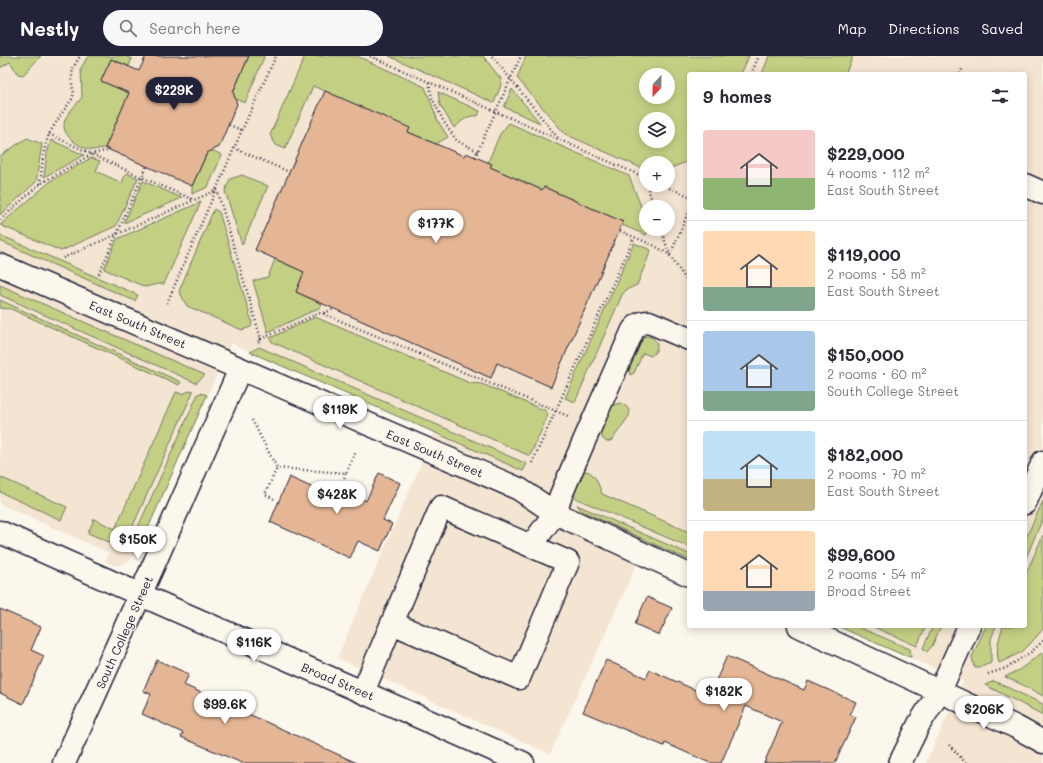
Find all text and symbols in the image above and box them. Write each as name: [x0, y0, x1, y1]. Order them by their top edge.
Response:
search box: [103, 10, 383, 46]
text: Nestly: [20, 16, 79, 41]
icon: search: [117, 17, 139, 39]
text: Search here: [149, 18, 240, 38]
text: Map: [838, 19, 866, 38]
text: Directions: [888, 19, 959, 38]
text: Saved: [981, 19, 1023, 38]
north arrow: [639, 68, 675, 104]
map controls: [639, 68, 675, 236]
pin: $229K: [146, 77, 202, 111]
text: $229K: [155, 81, 193, 98]
text: 9 homes: [703, 85, 772, 107]
icon: filters: [989, 85, 1011, 107]
button: layers: [639, 112, 675, 148]
text: $229,000: [827, 142, 905, 164]
icon: home: [735, 146, 783, 194]
button: +: [639, 156, 675, 192]
text: 4 rooms · 112 m²: [827, 164, 930, 181]
text: East South Street: [827, 181, 939, 198]
button: −: [639, 200, 675, 236]
pin: $177K: [408, 210, 464, 244]
text: $177K: [418, 214, 454, 231]
text: $119,000: [827, 243, 901, 265]
icon: home: [735, 247, 783, 295]
text: 2 rooms · 58 m²: [827, 265, 926, 282]
text: East South Street: [827, 282, 939, 299]
street label: East South Street: [87, 296, 189, 352]
text: $150,000: [827, 343, 904, 365]
icon: home: [735, 347, 783, 395]
text: 2 rooms · 60 m²: [827, 365, 926, 382]
text: South College Street: [827, 382, 959, 399]
pin: $119K: [312, 396, 368, 430]
text: $119K: [322, 400, 358, 417]
street label: East South Street: [384, 425, 486, 481]
text: $182,000: [827, 443, 903, 465]
icon: home: [735, 447, 783, 495]
text: 2 rooms · 70 m²: [827, 465, 926, 482]
pin: $428K: [309, 481, 365, 515]
text: East South Street: [827, 482, 939, 499]
text: $428K: [317, 485, 357, 502]
pin: $150K: [110, 526, 166, 560]
text: $150K: [119, 530, 157, 547]
text: $99,600: [827, 543, 895, 565]
icon: home: [735, 547, 783, 595]
text: 2 rooms · 54 m²: [827, 565, 926, 582]
street label: South College Street: [92, 573, 156, 691]
text: Broad Street: [827, 582, 911, 599]
pin: $116K: [226, 629, 282, 663]
text: $116K: [236, 633, 272, 650]
street label: Broad Street: [299, 658, 377, 704]
pin: $182K: [696, 678, 752, 712]
text: $182K: [705, 682, 743, 699]
pin: $99.6K: [192, 691, 258, 725]
text: $99.6K: [203, 695, 247, 712]
pin: $206K: [956, 696, 1012, 730]
text: $206K: [964, 700, 1004, 717]

